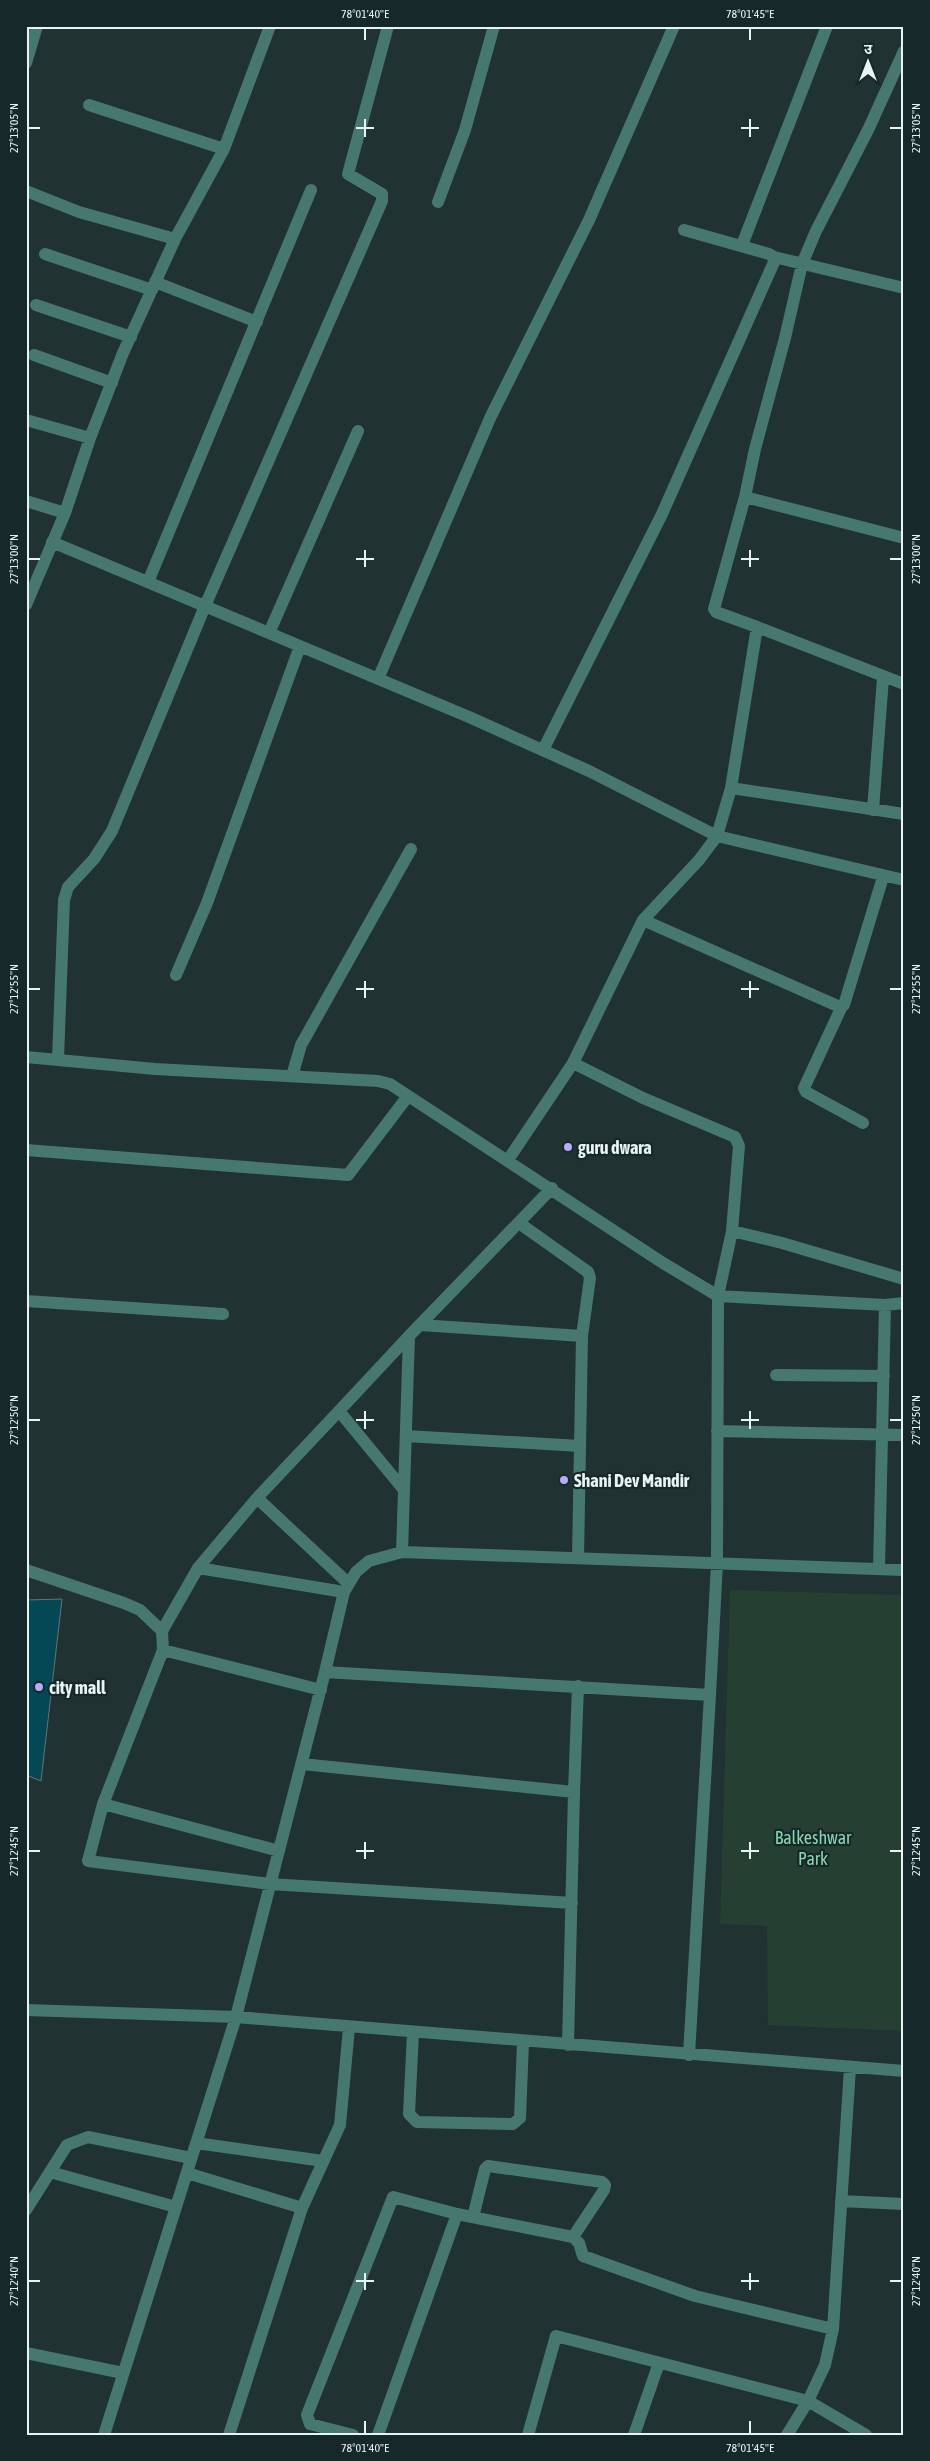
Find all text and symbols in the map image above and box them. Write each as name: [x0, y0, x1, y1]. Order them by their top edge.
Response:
text: 78°01'40"E: [341, 7, 389, 21]
text: 78°01'45"E: [726, 7, 774, 21]
north arrow: [842, 38, 892, 88]
text: उ: [864, 41, 873, 57]
text: 27°13'05"N: [7, 103, 21, 153]
text: 27°13'05"N: [909, 103, 923, 153]
text: 27°13'00"N: [7, 534, 21, 584]
text: 27°13'00"N: [909, 534, 923, 584]
text: 27°12'55"N: [7, 964, 21, 1014]
text: 27°12'55"N: [909, 964, 923, 1014]
place label: guru dwara: [578, 1137, 652, 1158]
marker: guru dwara: [562, 1141, 574, 1153]
text: 27°12'50"N: [7, 1395, 21, 1445]
text: 27°12'50"N: [909, 1395, 923, 1445]
place label: Shani Dev Mandir: [574, 1470, 690, 1491]
marker: Shani Dev Mandir: [558, 1474, 570, 1486]
place label: city mall: [49, 1677, 106, 1698]
marker: city mall: [33, 1681, 45, 1693]
text: 27°12'45"N: [7, 1826, 21, 1876]
text: 27°12'45"N: [909, 1826, 923, 1876]
park label: Balkeshwar Park: [775, 1827, 852, 1869]
text: 27°12'40"N: [7, 2256, 21, 2306]
text: 27°12'40"N: [909, 2256, 923, 2306]
text: 78°01'40"E: [341, 2441, 389, 2455]
text: 78°01'45"E: [726, 2441, 774, 2455]

